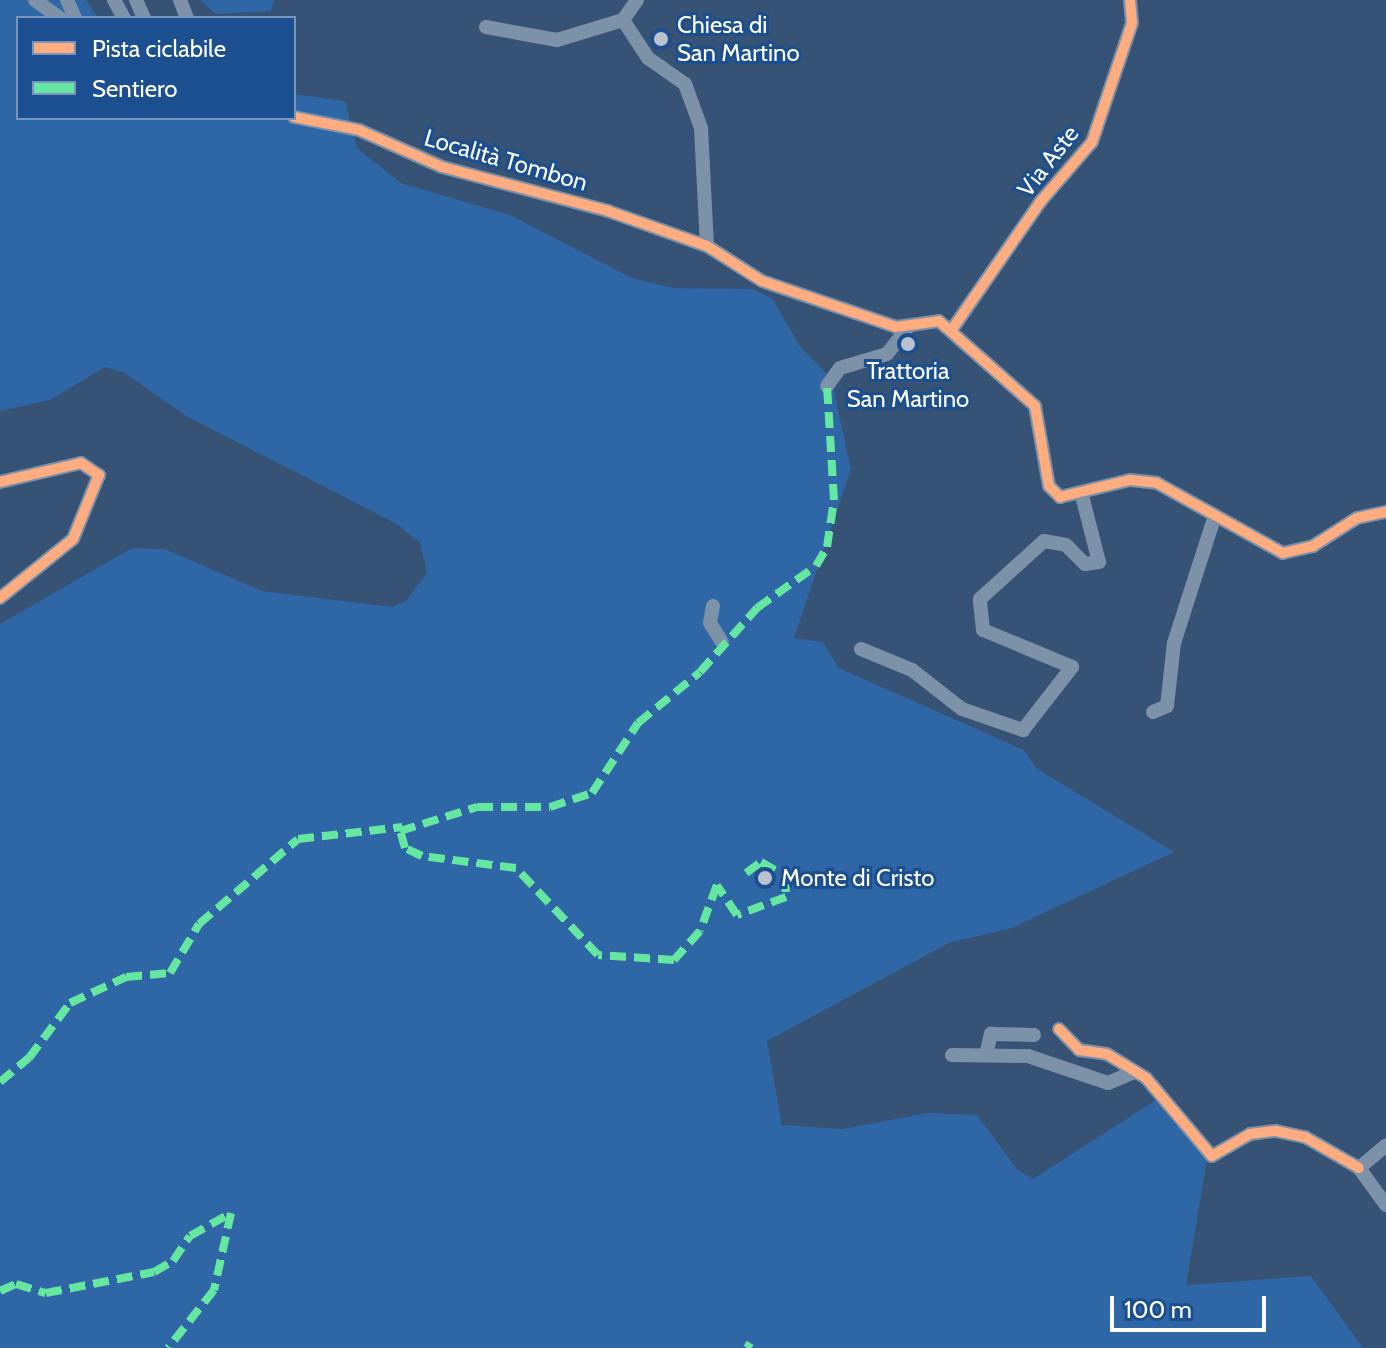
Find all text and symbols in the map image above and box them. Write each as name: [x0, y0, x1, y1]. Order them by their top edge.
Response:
place label: Chiesa di San Martino: [677, 11, 800, 67]
legend: [16, 16, 296, 120]
marker: Chiesa di San Martino: [652, 30, 670, 48]
text: Pista ciclabile: [92, 34, 226, 63]
text: Sentiero: [92, 74, 177, 103]
street label: Via Aste: [1011, 120, 1085, 202]
street label: Località Tombon: [421, 123, 591, 197]
marker: Trattoria San Martino: [899, 335, 917, 353]
place label: Trattoria San Martino: [847, 357, 969, 413]
place label: Monte di Cristo: [781, 864, 935, 892]
marker: Monte di Cristo: [756, 869, 774, 887]
scale bar: [1114, 1280, 1270, 1330]
text: 100 m: [1124, 1295, 1192, 1324]

